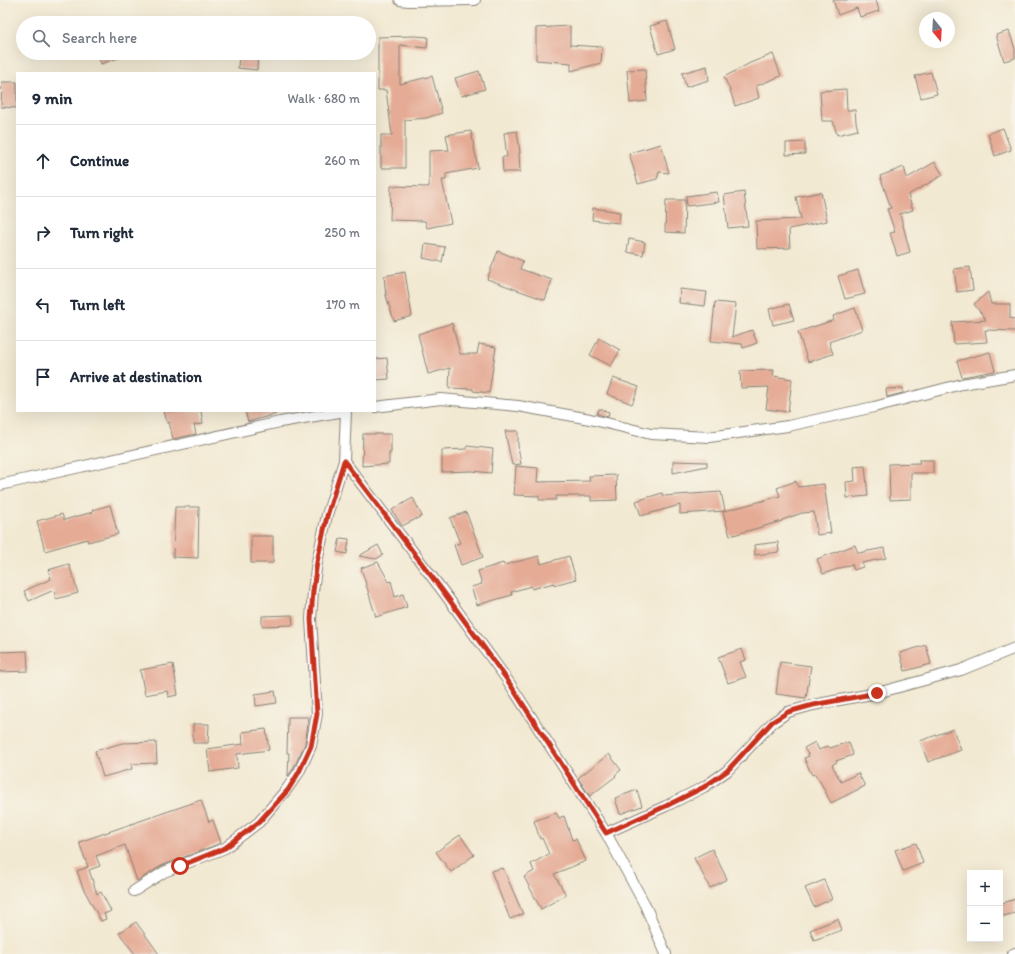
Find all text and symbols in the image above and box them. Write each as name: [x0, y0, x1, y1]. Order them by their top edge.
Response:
north arrow: [919, 12, 955, 48]
search box: [16, 16, 376, 60]
icon: search: [30, 27, 52, 49]
text: Search here: [62, 29, 137, 47]
text: 9 min: [32, 88, 72, 108]
text: Walk · 680 m: [287, 91, 360, 106]
icon: ahead: [32, 150, 54, 172]
text: Continue: [70, 152, 129, 170]
text: 260 m: [324, 153, 360, 168]
icon: right: [32, 222, 54, 244]
text: Turn right: [70, 224, 134, 242]
text: 250 m: [324, 225, 360, 240]
icon: left: [32, 294, 54, 316]
text: Turn left: [70, 296, 125, 314]
text: 170 m: [326, 297, 360, 312]
icon: arrive: [32, 366, 54, 388]
text: Arrive at destination: [70, 368, 202, 386]
route end: [868, 684, 886, 702]
route start: [171, 857, 189, 875]
map controls: [967, 870, 1003, 942]
button: +: [967, 870, 1003, 906]
button: −: [967, 906, 1003, 942]

